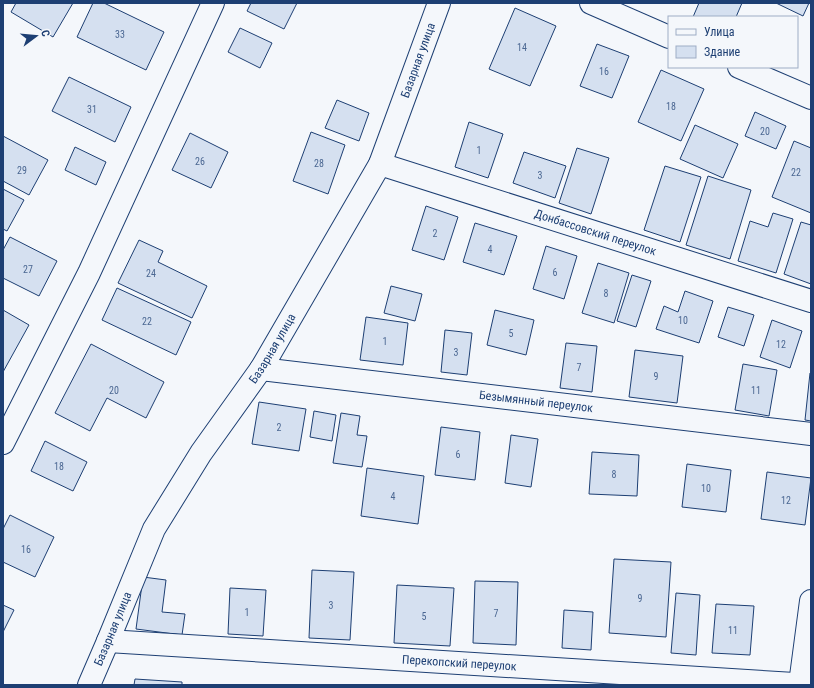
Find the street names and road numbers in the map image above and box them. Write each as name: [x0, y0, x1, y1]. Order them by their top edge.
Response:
street label: Базарная улица: [398, 21, 438, 100]
street label: Донбассовский переулок: [533, 207, 658, 258]
street label: Базарная улица: [246, 311, 299, 386]
street label: Безымянный переулок: [478, 388, 594, 415]
street label: Базарная улица: [91, 590, 135, 668]
street label: Перекопский переулок: [402, 652, 517, 674]

